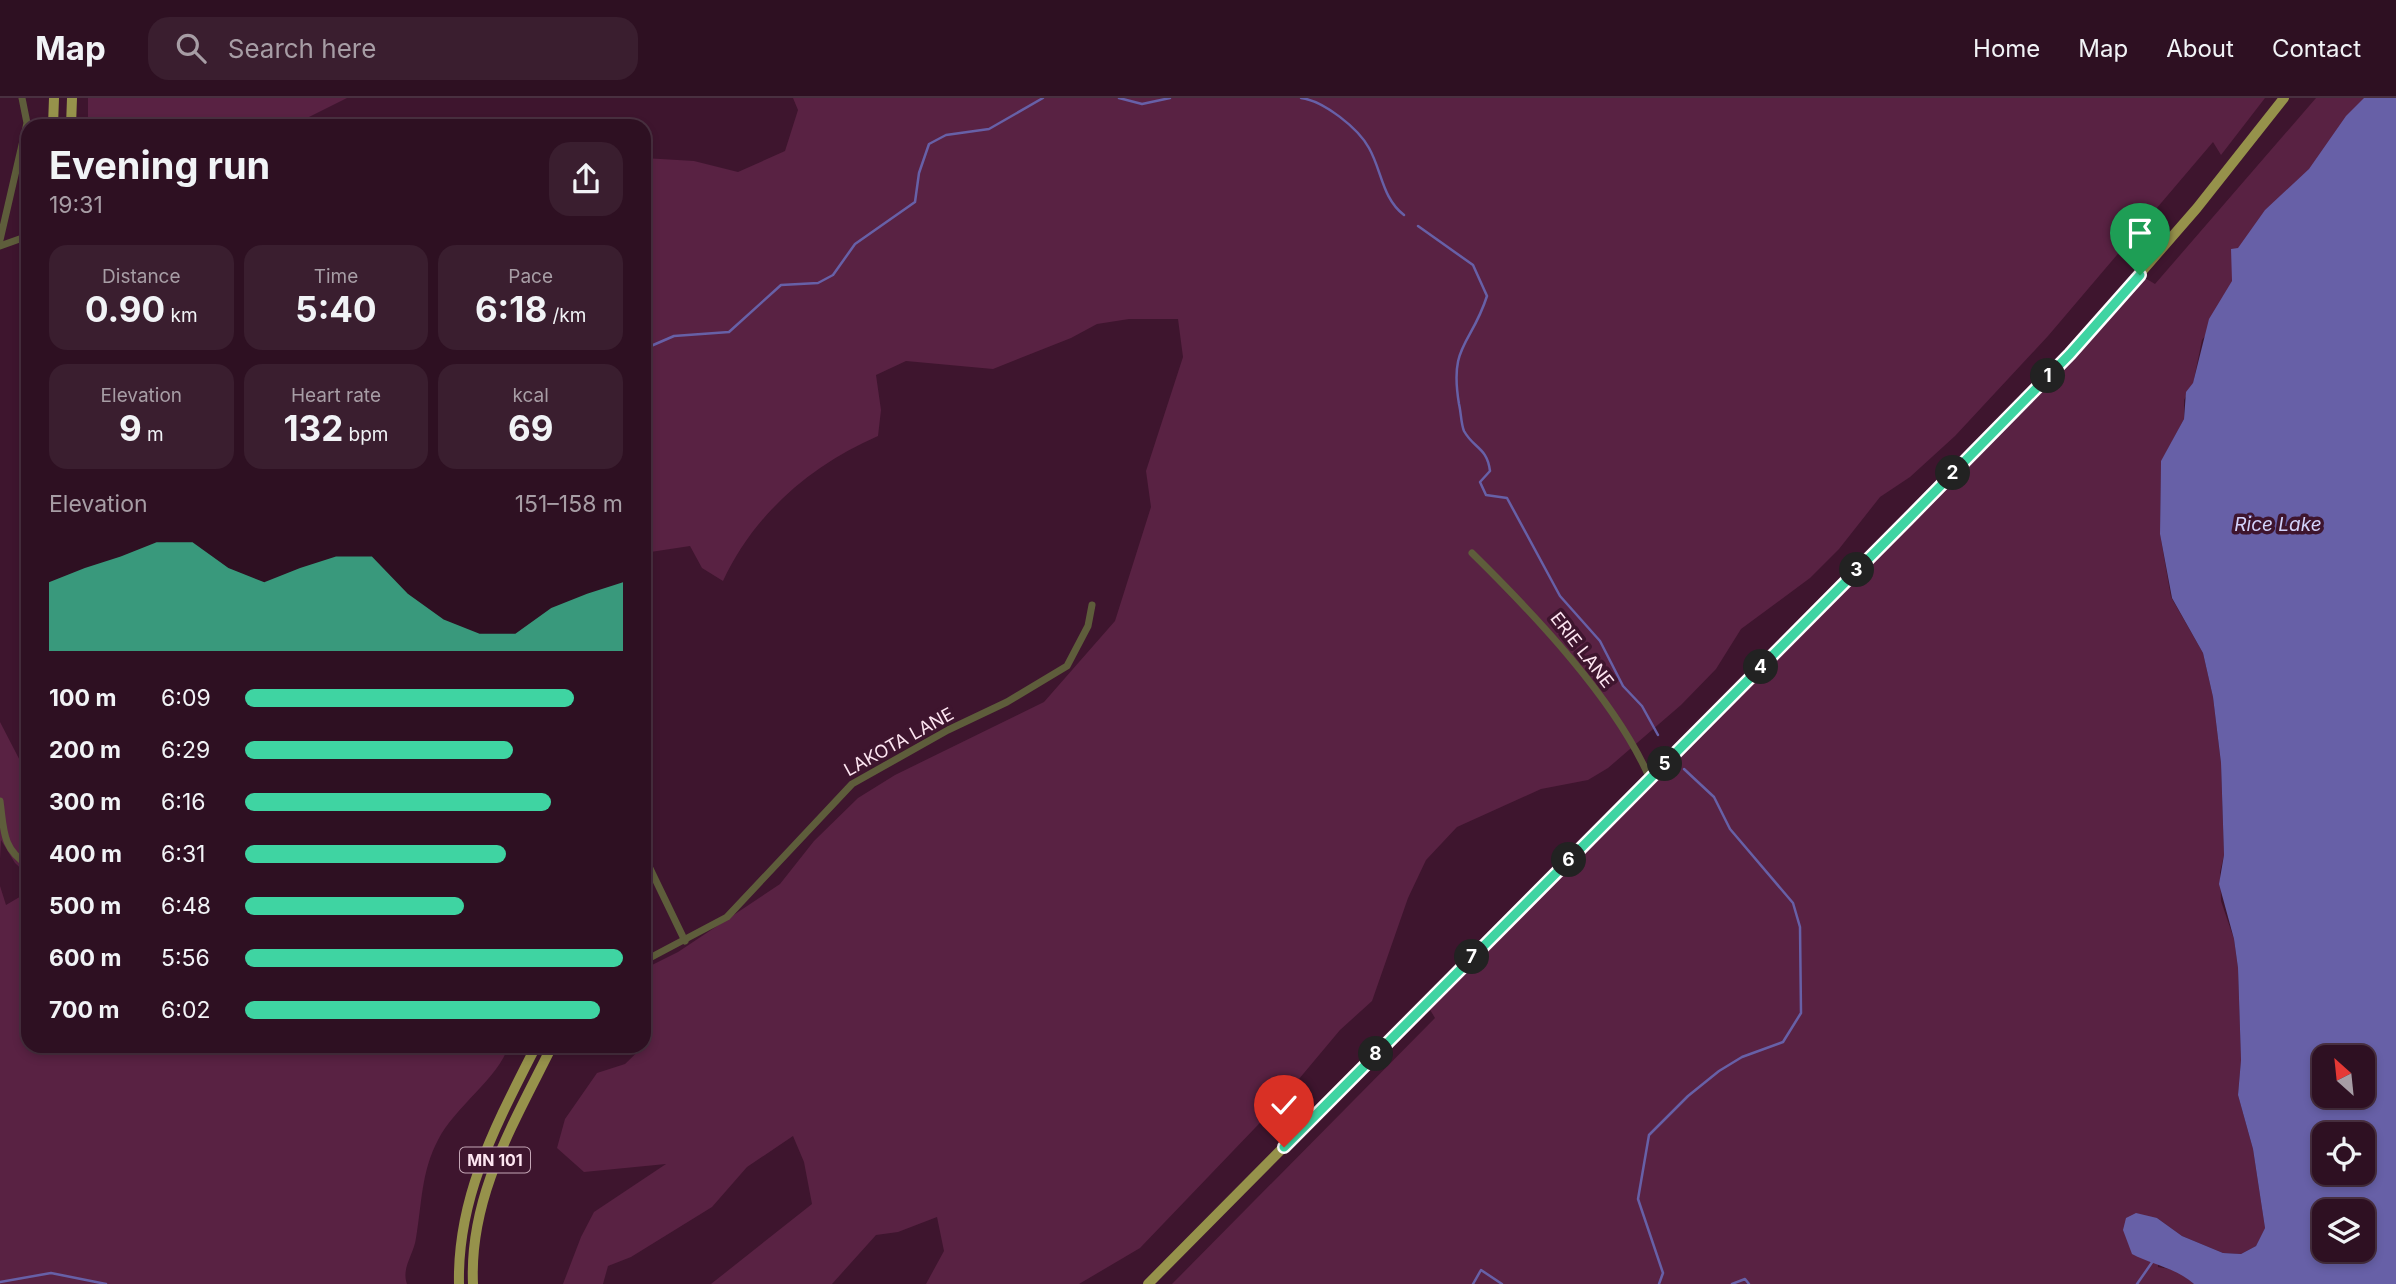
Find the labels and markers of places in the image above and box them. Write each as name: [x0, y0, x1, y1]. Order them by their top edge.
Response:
pin: [2110, 203, 2170, 275]
pin: 1: [2030, 358, 2066, 394]
pin: 2: [1936, 456, 1970, 490]
pin: 3: [1840, 552, 1874, 588]
pin: 4: [1744, 650, 1778, 684]
pin: 5: [1648, 746, 1682, 782]
pin: 6: [1552, 842, 1586, 878]
pin: 7: [1454, 940, 1490, 974]
pin: 8: [1358, 1037, 1394, 1072]
pin: [1254, 1075, 1314, 1147]

